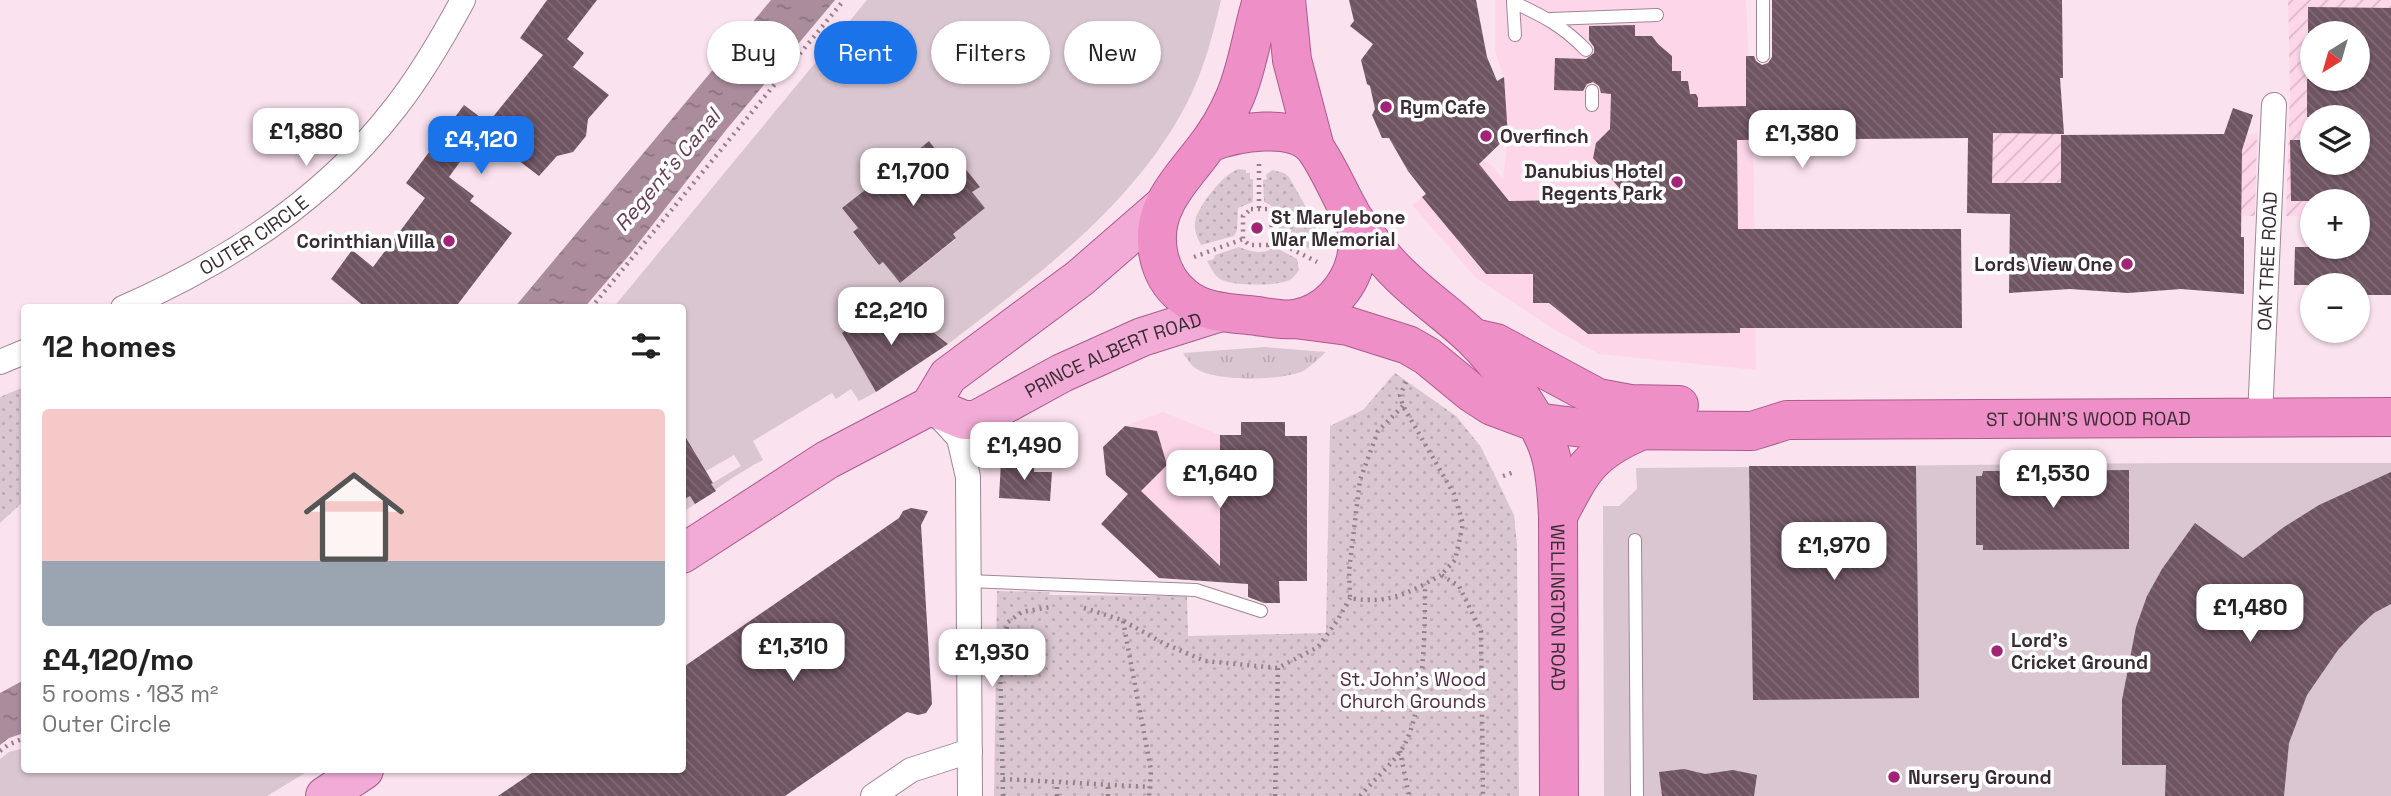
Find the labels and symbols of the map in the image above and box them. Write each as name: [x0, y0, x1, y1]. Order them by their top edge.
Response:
north arrow: [2300, 21, 2370, 91]
place label: Rym Cafe: [1400, 95, 1486, 120]
marker: Rym Cafe: [1378, 99, 1394, 115]
water label: Regent's Canal: [608, 101, 728, 237]
pin: £1,880: [249, 108, 363, 168]
pin: £1,380: [1745, 110, 1859, 170]
pin: £4,120: [424, 116, 538, 176]
place label: Overfinch: [1500, 124, 1589, 149]
marker: Overfinch: [1478, 128, 1494, 144]
pin: £1,700: [856, 148, 970, 208]
place label: Danubius Hotel Regents Park: [1524, 159, 1663, 206]
marker: Danubius Hotel Regents Park: [1669, 174, 1685, 190]
street label: OUTER CIRCLE: [195, 190, 313, 281]
street label: OAK TREE ROAD: [2251, 191, 2283, 331]
place label: St Marylebone War Memorial: [1271, 205, 1405, 252]
marker: St Marylebone War Memorial: [1249, 220, 1265, 236]
place label: Corinthian Villa: [297, 229, 435, 254]
marker: Corinthian Villa: [441, 233, 457, 249]
place label: Lords View One: [1974, 252, 2113, 277]
marker: Lords View One: [2119, 256, 2135, 272]
pin: £2,210: [834, 288, 948, 347]
street label: PRINCE ALBERT ROAD: [1020, 306, 1205, 404]
street label: ST JOHN'S WOOD ROAD: [1986, 405, 2191, 432]
pin: £1,490: [967, 422, 1081, 482]
pin: £1,640: [1163, 450, 1277, 510]
pin: £1,530: [1996, 450, 2110, 510]
pin: £1,970: [1777, 522, 1891, 582]
street label: WELLINGTON ROAD: [1546, 524, 1571, 691]
pin: £1,480: [2193, 584, 2307, 644]
pin: £1,310: [736, 624, 850, 683]
place label: Lord's Cricket Ground: [2011, 628, 2148, 675]
pin: £1,930: [935, 630, 1049, 689]
marker: Lord's Cricket Ground: [1989, 643, 2005, 659]
park label: St. John's Wood Church Grounds: [1340, 667, 1486, 714]
place label: Nursery Ground: [1908, 765, 2052, 790]
marker: Nursery Ground: [1886, 769, 1902, 785]

